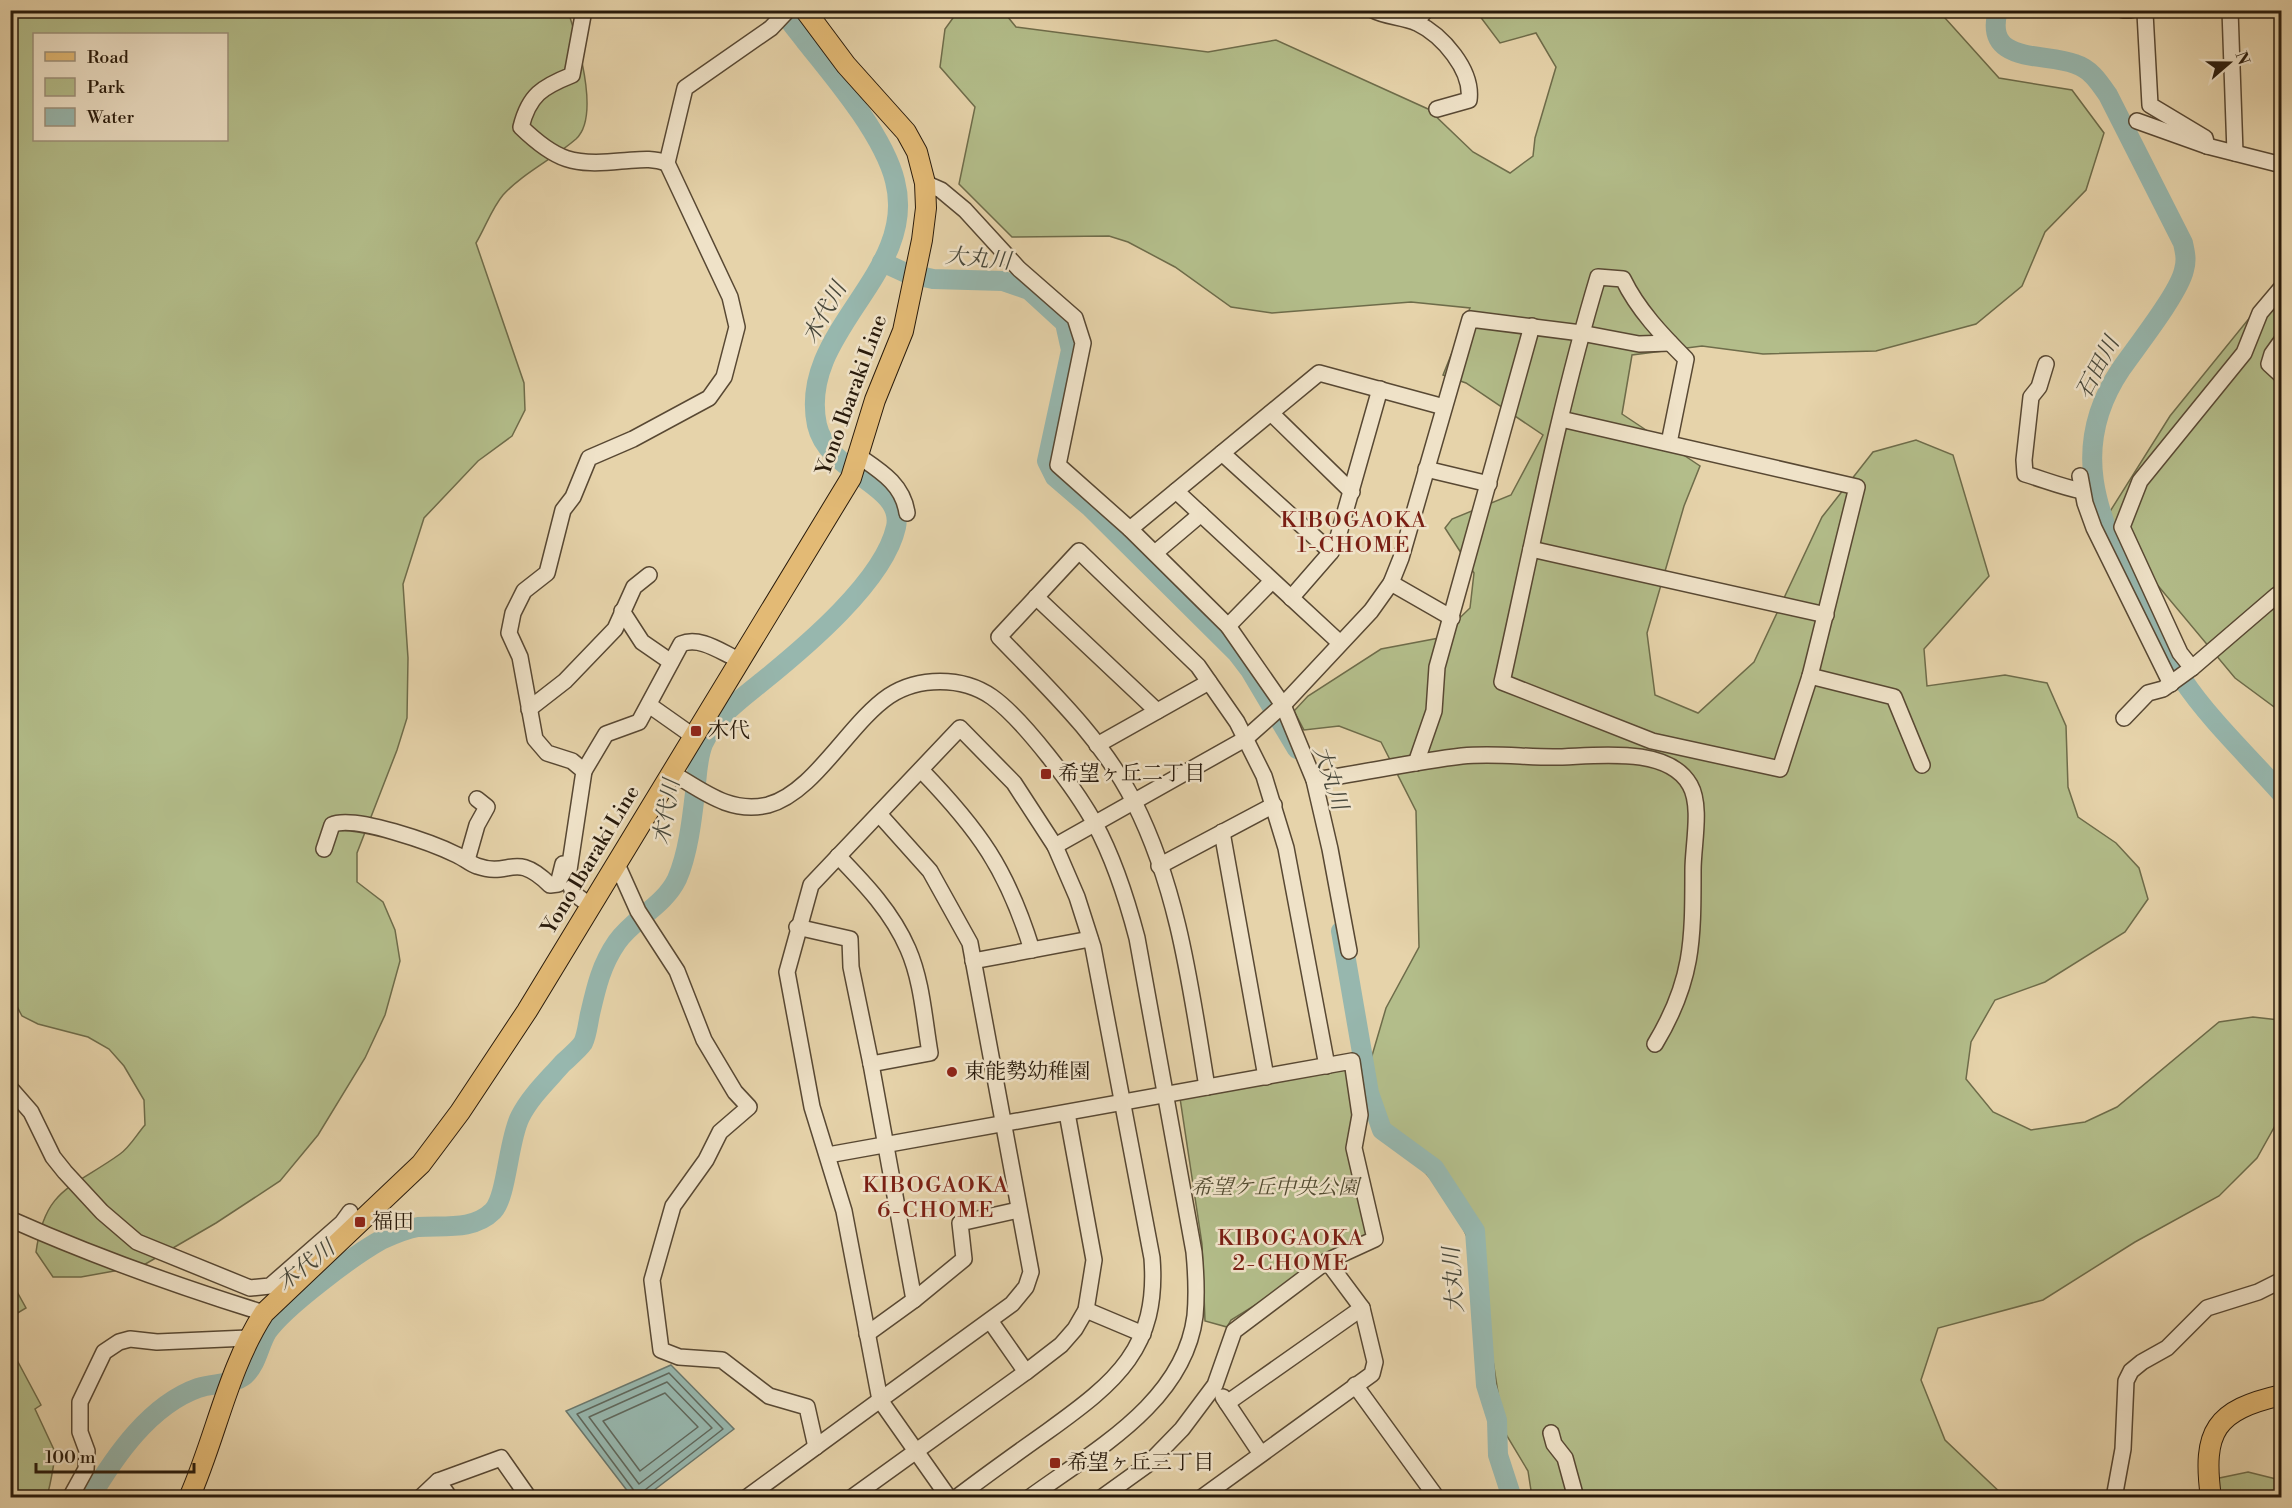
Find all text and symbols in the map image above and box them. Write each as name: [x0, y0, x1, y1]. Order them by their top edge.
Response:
legend: [33, 33, 228, 141]
north arrow: [2199, 33, 2259, 93]
text: Road: [87, 46, 130, 69]
text: N: [2231, 49, 2254, 68]
text: Park: [87, 76, 126, 99]
text: Water: [86, 106, 135, 129]
water label: 大丸川: [944, 243, 1014, 275]
water label: 木代川: [797, 276, 854, 348]
street label: Yono Ibaraki Line: [811, 311, 893, 480]
water label: 石田川: [2071, 331, 2126, 403]
district label: KIBOGAOKA 1-CHOME: [1280, 507, 1428, 559]
place label: 木代: [708, 718, 750, 744]
marker: 木代: [689, 724, 703, 738]
water label: 大丸川: [1307, 742, 1354, 815]
place label: 希望ヶ丘二丁目: [1058, 761, 1205, 787]
marker: 希望ヶ丘二丁目: [1039, 767, 1053, 781]
water label: 木代川: [648, 775, 686, 847]
street label: Yono Ibaraki Line: [536, 781, 646, 940]
place label: 東能勢幼稚園: [964, 1059, 1090, 1085]
marker: 東能勢幼稚園: [945, 1065, 959, 1079]
district label: KIBOGAOKA 6-CHOME: [862, 1172, 1010, 1224]
park label: 希望ケ丘中央公園: [1191, 1175, 1362, 1201]
place label: 福田: [372, 1209, 414, 1235]
marker: 福田: [353, 1215, 367, 1229]
district label: KIBOGAOKA 2-CHOME: [1217, 1225, 1365, 1277]
water label: 木代川: [272, 1234, 342, 1297]
water label: 大丸川: [1438, 1244, 1470, 1314]
scale bar: [36, 1436, 194, 1474]
text: 100 m: [45, 1446, 96, 1469]
place label: 希望ヶ丘三丁目: [1067, 1450, 1214, 1476]
marker: 希望ヶ丘三丁目: [1048, 1456, 1062, 1470]

